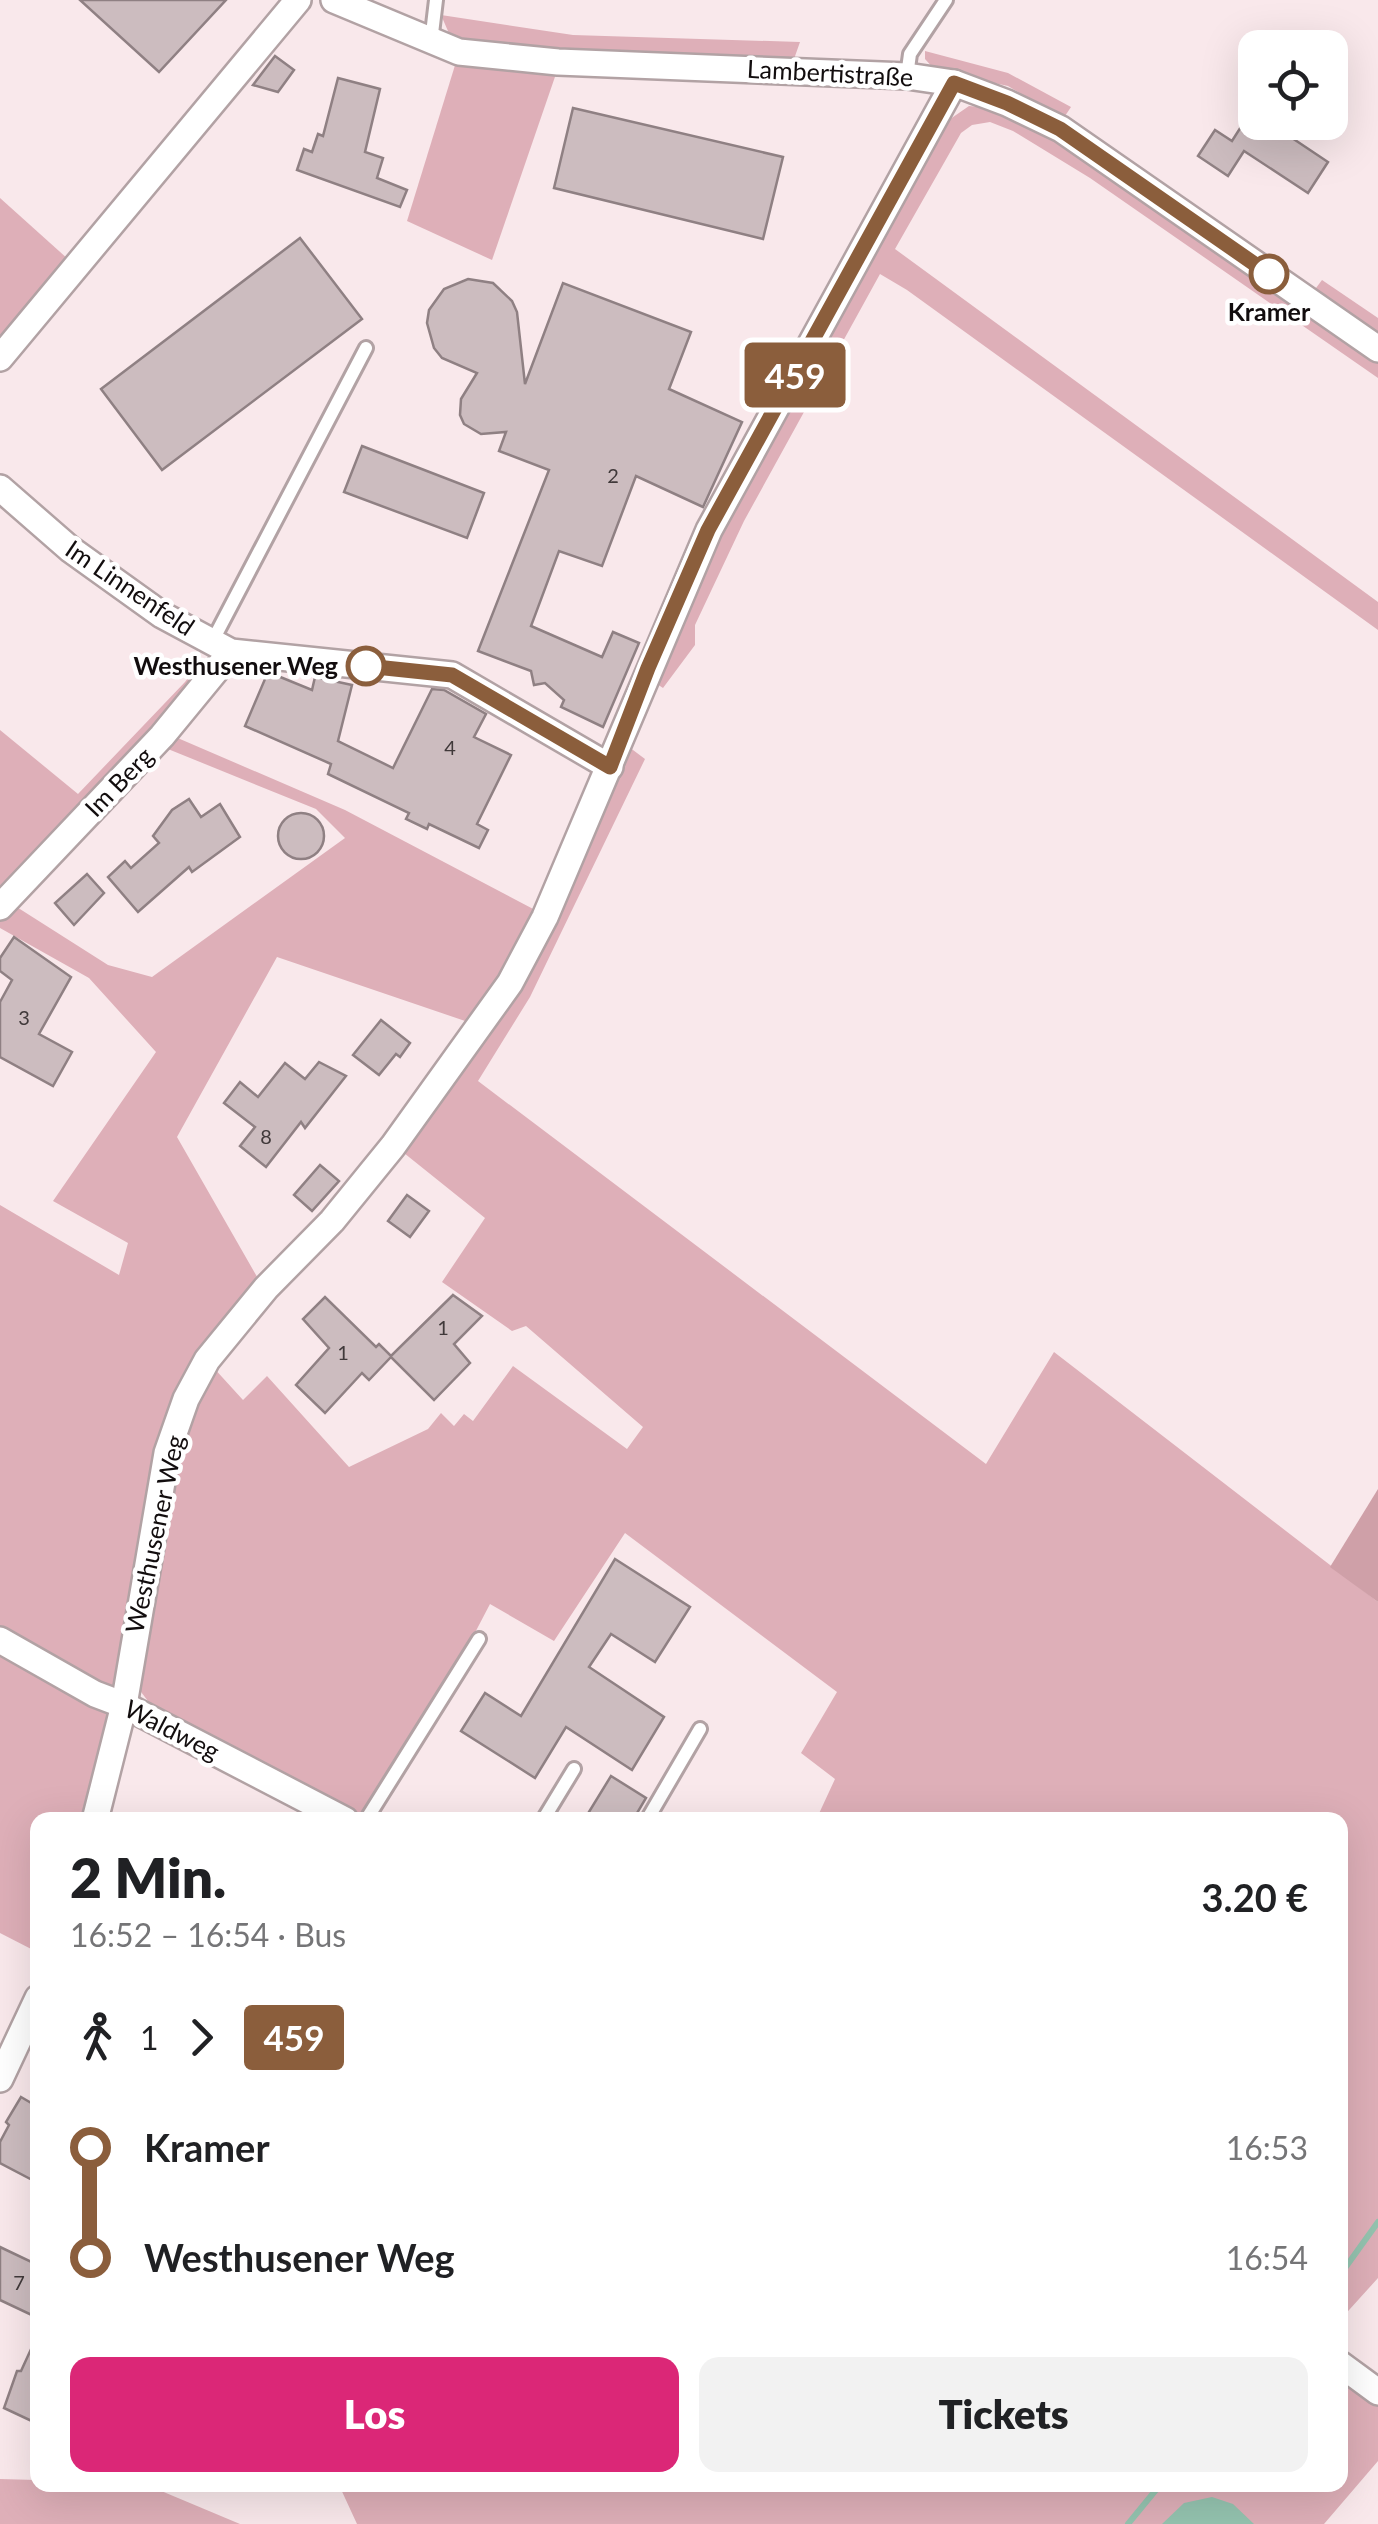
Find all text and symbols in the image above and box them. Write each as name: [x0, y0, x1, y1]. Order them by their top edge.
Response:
map controls: [1238, 30, 1348, 140]
button: locate: [1238, 30, 1348, 140]
street label: Lambertistraße: [746, 53, 914, 91]
marker: Kramer: [1250, 255, 1288, 293]
place label: Kramer: [1228, 296, 1311, 326]
line badge: 459: [738, 342, 852, 408]
text: 459: [765, 354, 825, 396]
house number: 2: [607, 463, 619, 487]
street label: Im Linnenfeld: [60, 533, 201, 641]
marker: Westhusener Weg: [347, 647, 385, 685]
place label: Westhusener Weg: [134, 650, 338, 680]
house number: 4: [444, 735, 456, 759]
street label: Im Berg: [78, 740, 159, 822]
house number: 3: [18, 1005, 30, 1029]
house number: 8: [260, 1124, 272, 1148]
house number: 1: [437, 1315, 449, 1339]
house number: 1: [337, 1340, 349, 1364]
street label: Westhusener Weg: [118, 1432, 190, 1636]
street label: Waldweg: [120, 1692, 225, 1766]
text: 2 Min.: [70, 1844, 226, 1910]
text: 3.20 €: [1202, 1874, 1308, 1920]
text: 16:52 – 16:54 · Bus: [70, 1915, 346, 1954]
icon: walk: [70, 2010, 125, 2065]
icon: forward: [174, 2010, 229, 2065]
text: 459: [264, 2016, 324, 2058]
text: 1: [140, 2018, 159, 2057]
text: Kramer: [144, 2124, 270, 2170]
text: 16:53: [1226, 2128, 1308, 2167]
text: Westhusener Weg: [144, 2234, 455, 2280]
text: 16:54: [1226, 2238, 1308, 2277]
house number: 7: [13, 2270, 25, 2294]
button: Los: [70, 2357, 679, 2472]
button: Tickets: [699, 2357, 1308, 2472]

